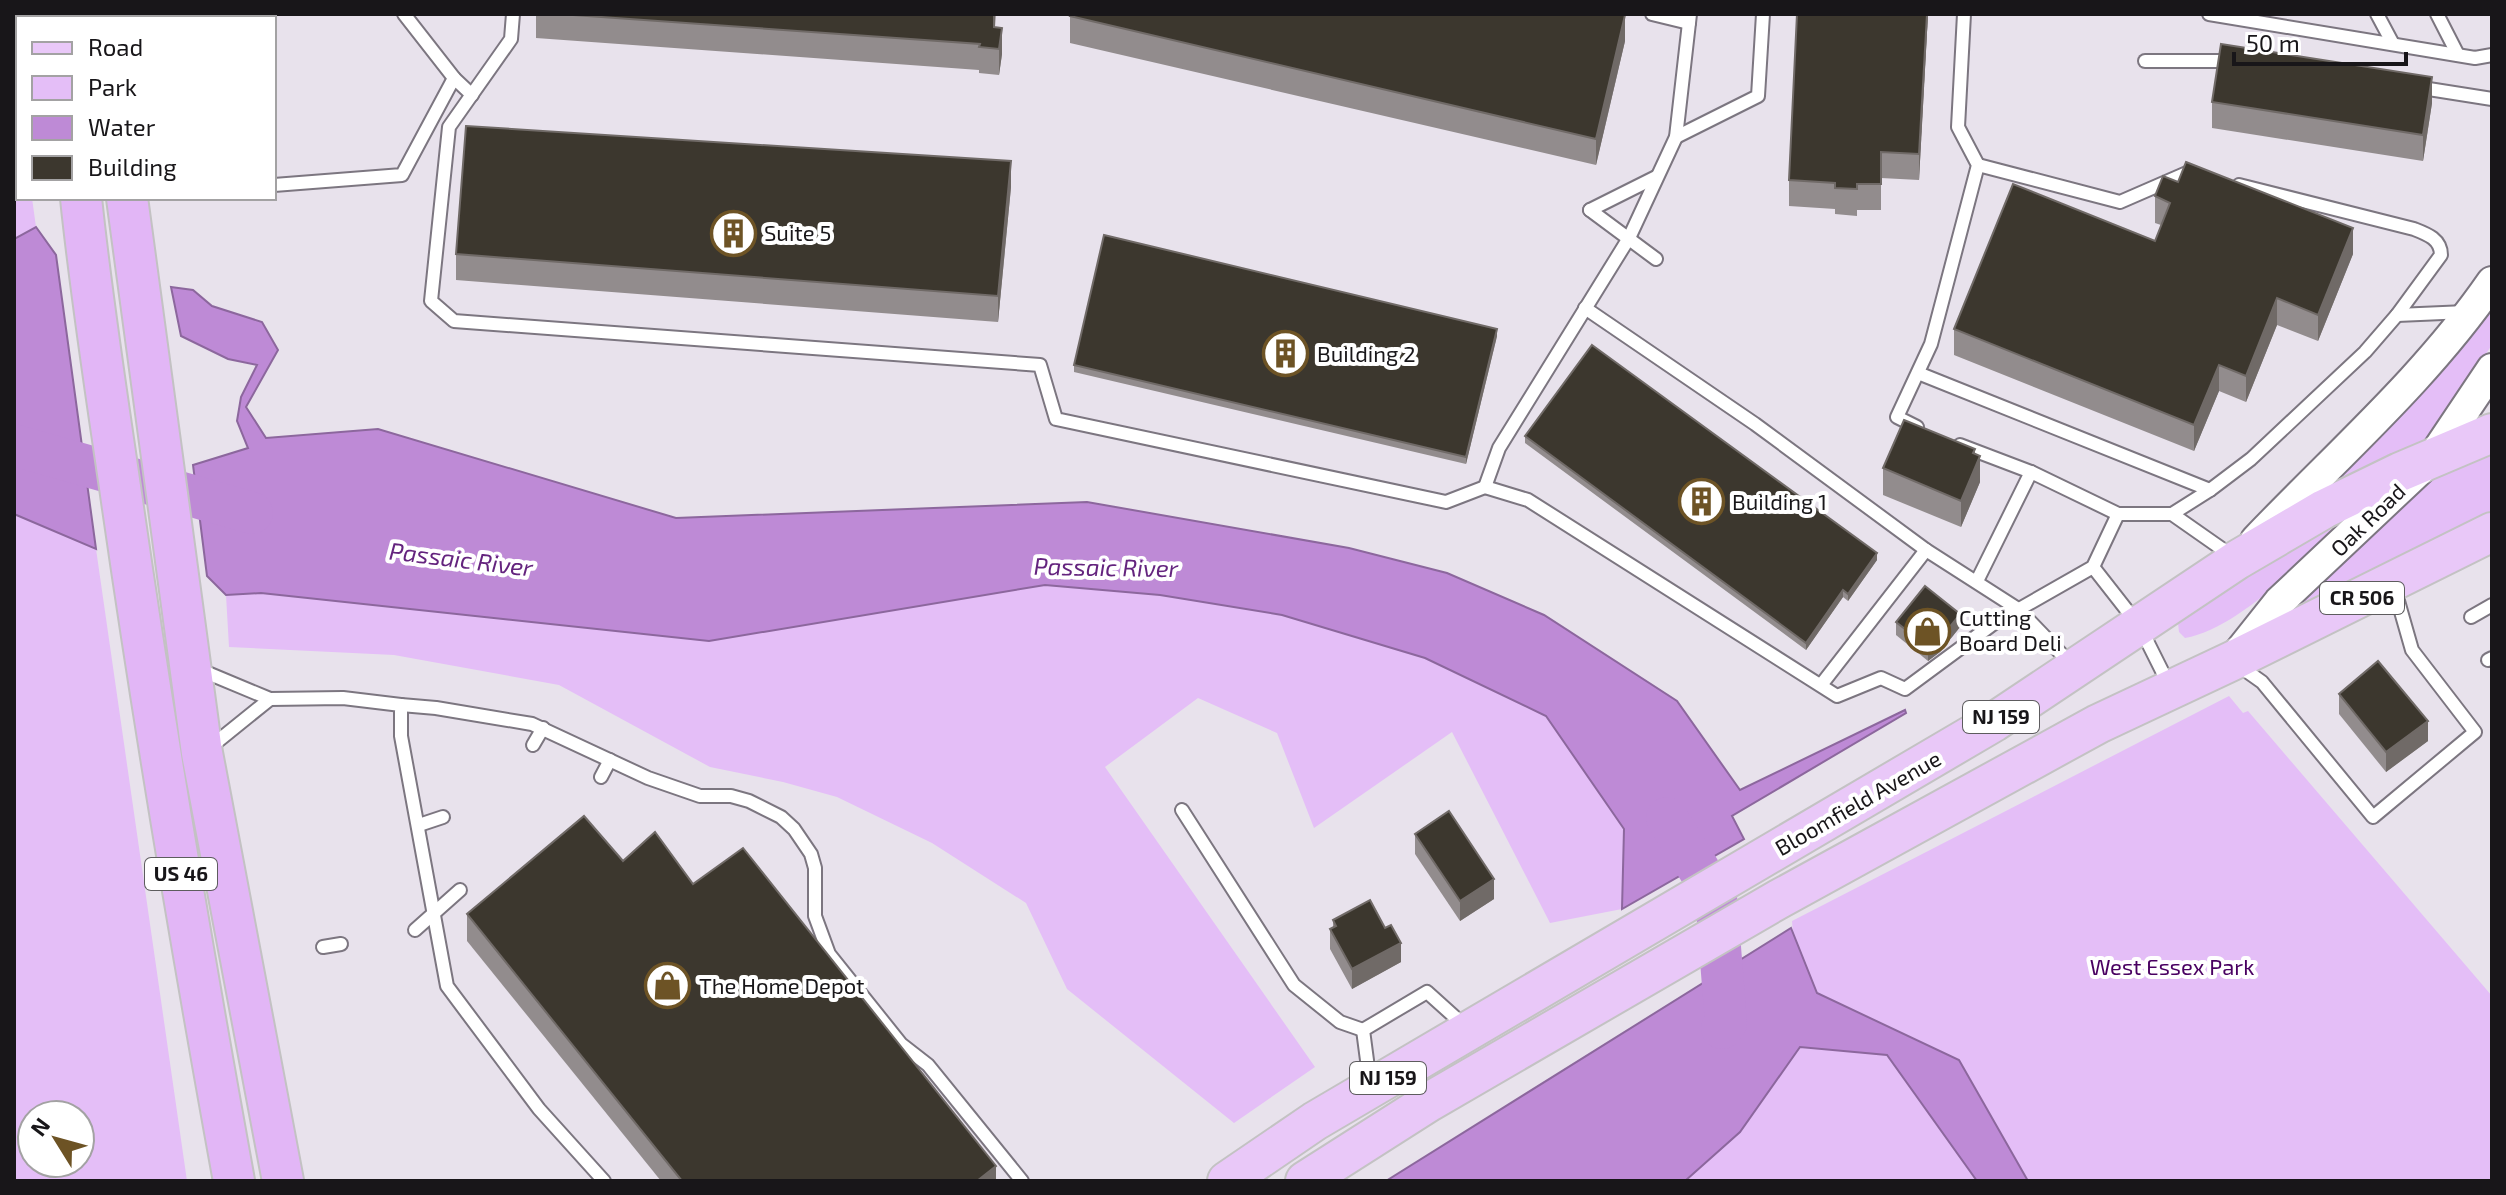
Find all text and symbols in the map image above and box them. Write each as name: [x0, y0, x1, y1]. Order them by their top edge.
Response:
legend: [16, 16, 276, 200]
scale bar: [2234, 16, 2406, 66]
text: 50 m: [2246, 28, 2300, 57]
text: Road: [88, 32, 143, 61]
text: Park: [88, 72, 137, 101]
text: Water: [88, 112, 156, 141]
text: Building: [88, 152, 177, 181]
building icon: Suite 5: [709, 209, 757, 257]
place label: Suite 5: [764, 219, 831, 245]
building icon: Building 2: [1262, 330, 1310, 378]
place label: Building 2: [1317, 340, 1416, 366]
building icon: Building 1: [1677, 478, 1725, 526]
street label: Oak Road: [2325, 478, 2410, 561]
place label: Building 1: [1732, 488, 1827, 514]
water label: Passaic River: [388, 535, 535, 582]
water label: Passaic River: [1033, 551, 1179, 582]
road number: CR 506: [2320, 582, 2404, 614]
place label: Cutting Board Deli: [1959, 604, 2062, 655]
shop icon: Cutting Board Deli: [1904, 607, 1952, 655]
road number: NJ 159: [1963, 701, 2039, 733]
street label: Bloomfield Avenue: [1770, 744, 1945, 860]
road number: US 46: [145, 858, 217, 890]
park label: West Essex Park: [2090, 953, 2254, 979]
shop icon: The Home Depot: [644, 962, 692, 1010]
place label: The Home Depot: [699, 972, 865, 998]
road number: NJ 159: [1350, 1062, 1426, 1094]
north arrow: [16, 1099, 96, 1179]
text: N: [24, 1112, 54, 1141]

